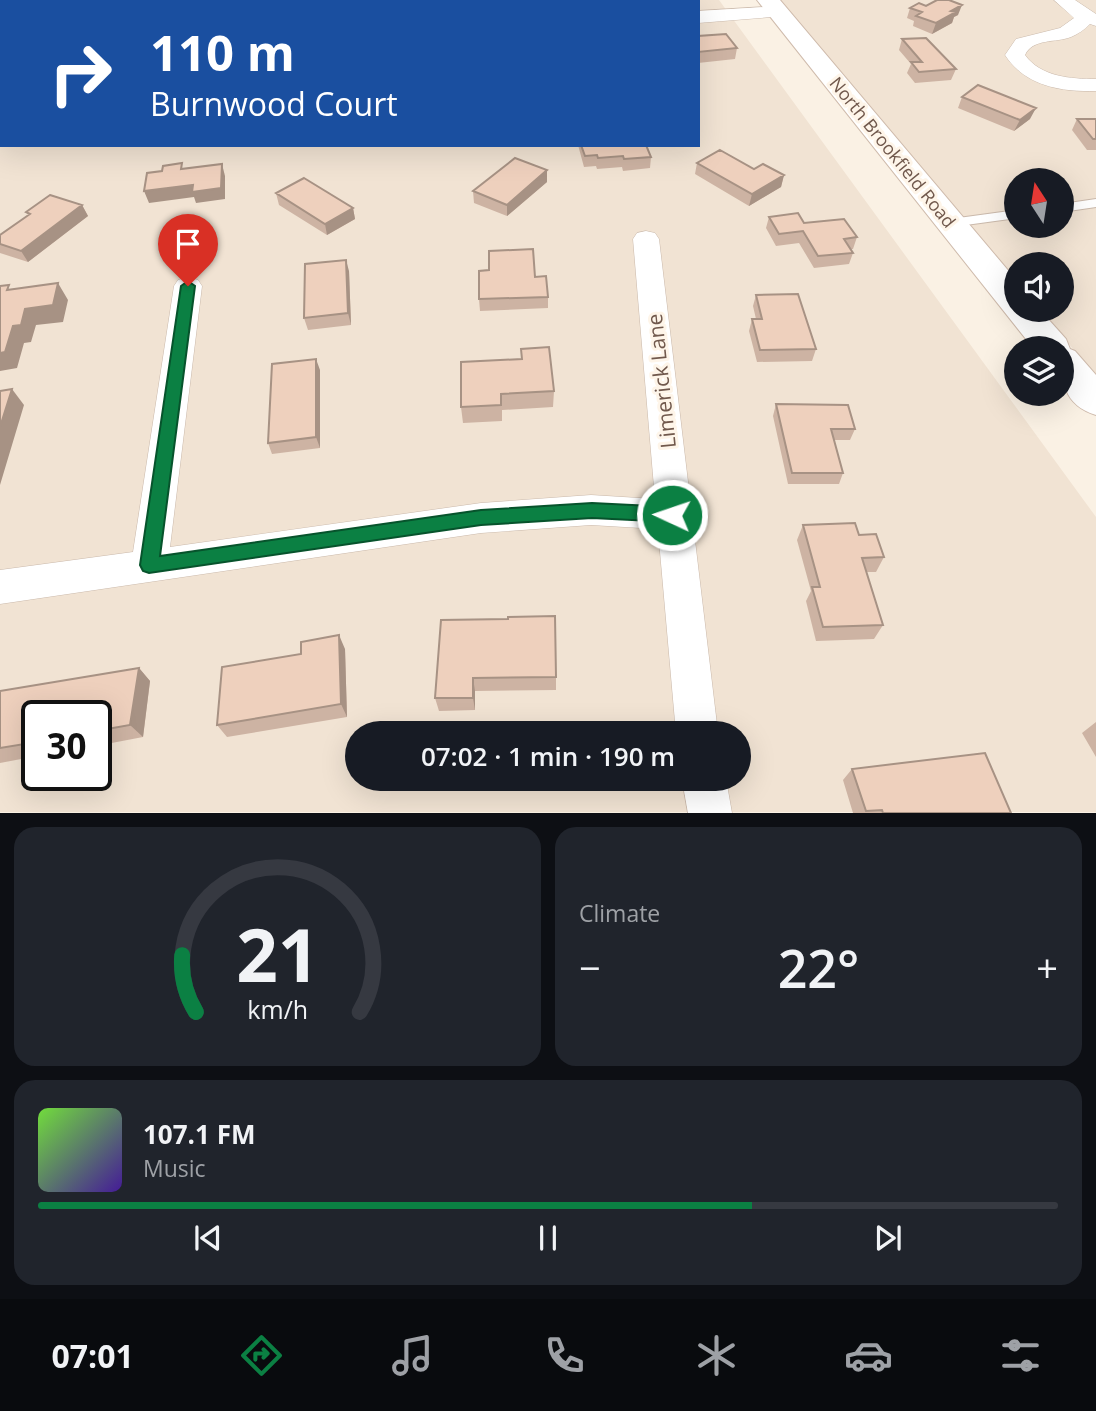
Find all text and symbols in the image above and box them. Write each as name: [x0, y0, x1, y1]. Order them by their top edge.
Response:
text: 110 m: [150, 19, 295, 85]
icon: right: [35, 28, 126, 119]
street label: North Brookfield Road: [825, 71, 961, 233]
text: Burnwood Court: [150, 82, 398, 125]
north arrow: [1004, 168, 1074, 238]
map controls: [1004, 168, 1074, 406]
pin: [158, 214, 218, 286]
icon: arrive: [169, 225, 207, 263]
button: sound: [1004, 252, 1074, 322]
street label: Limerick Lane: [640, 312, 682, 450]
button: layers: [1004, 336, 1074, 406]
position arrow: [635, 478, 709, 552]
speed limit sign: 30: [21, 700, 112, 791]
text: 07:02 · 1 min · 190 m: [421, 738, 675, 774]
text: Climate: [579, 897, 660, 929]
text: 21: [236, 905, 319, 1004]
text: 22°: [778, 932, 859, 1003]
text: −: [579, 941, 601, 993]
text: +: [1036, 941, 1058, 993]
text: km/h: [247, 992, 308, 1026]
text: 107.1 FM: [143, 1116, 255, 1152]
text: Music: [143, 1152, 206, 1184]
icon: previous: [189, 1219, 227, 1257]
icon: pause: [529, 1219, 567, 1257]
icon: next: [869, 1219, 907, 1257]
icon: directions: [237, 1331, 286, 1380]
icon: music: [388, 1331, 437, 1380]
icon: phone: [540, 1331, 589, 1380]
icon: climate: [692, 1331, 741, 1380]
icon: car: [844, 1331, 893, 1380]
icon: filters: [996, 1331, 1045, 1380]
text: 07:01: [51, 1334, 134, 1377]

